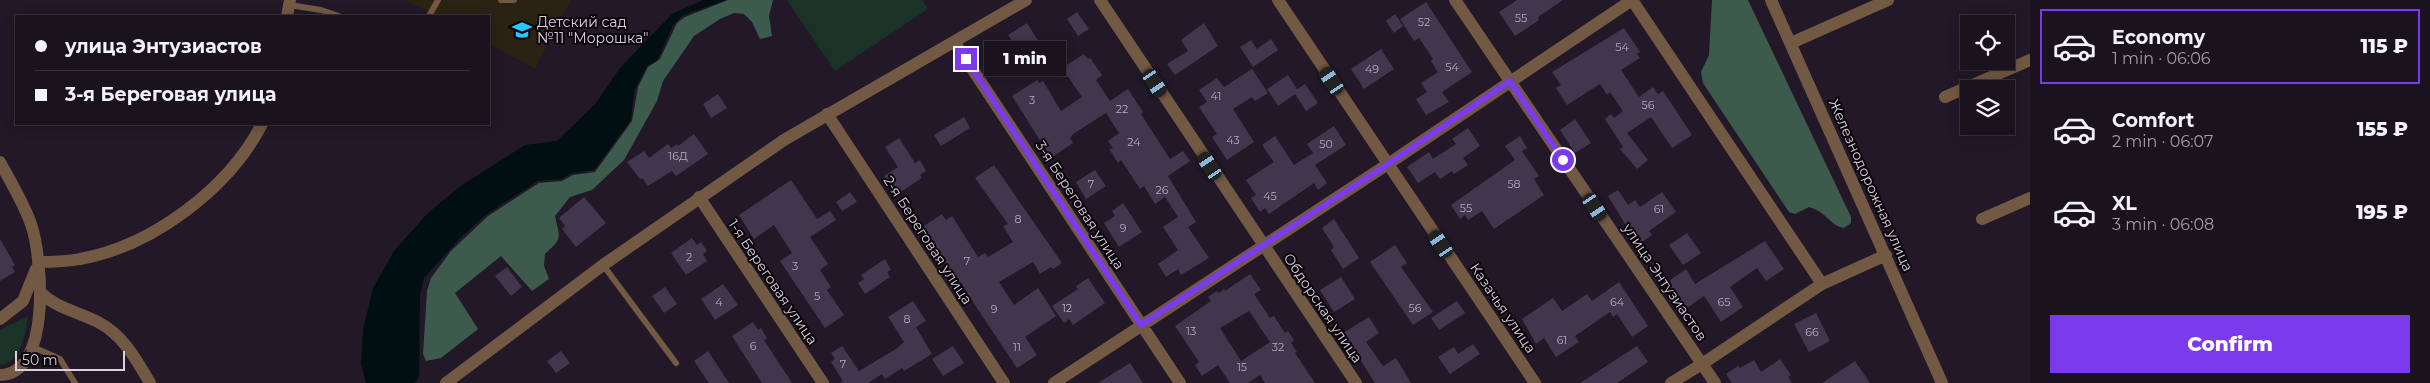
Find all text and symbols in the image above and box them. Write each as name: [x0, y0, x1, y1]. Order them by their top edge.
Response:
house number: 55: [1515, 11, 1527, 25]
place label: Детский сад №11 "Морошка": [537, 13, 648, 47]
house number: 52: [1418, 15, 1430, 29]
map controls: [1960, 15, 2015, 135]
button: locate: [1960, 15, 2015, 70]
school or university icon: Детский сад №11 "Морошка": [511, 19, 533, 41]
icon: car: [2052, 24, 2097, 69]
text: Economy: [2112, 26, 2205, 49]
text: улица Энтузиастов: [65, 35, 262, 58]
text: 115 ₽: [2361, 35, 2408, 58]
house number: 54: [1615, 40, 1629, 54]
callout: 1 min: [984, 42, 1066, 76]
route end: [955, 48, 977, 70]
text: 1 min: [1003, 49, 1047, 68]
text: 1 min · 06:06: [2112, 49, 2211, 68]
house number: 54: [1445, 60, 1459, 74]
house number: 49: [1365, 62, 1379, 76]
car: [1317, 64, 1346, 98]
car: [1140, 66, 1169, 100]
button: layers: [1960, 80, 2015, 135]
text: 3-я Береговая улица: [65, 83, 276, 106]
house number: 41: [1211, 89, 1221, 103]
house number: 3: [1029, 93, 1035, 107]
street label: Железнодорожная улица: [1825, 96, 1917, 274]
house number: 56: [1642, 98, 1655, 112]
house number: 22: [1116, 102, 1128, 116]
icon: car: [2052, 107, 2097, 152]
text: Comfort: [2112, 109, 2194, 132]
text: 155 ₽: [2357, 118, 2408, 141]
text: 2 min · 06:07: [2112, 132, 2213, 151]
house number: 43: [1226, 133, 1240, 147]
house number: 24: [1127, 135, 1141, 149]
street label: 3-я Береговая улица: [1032, 137, 1128, 273]
house number: 50: [1319, 137, 1333, 151]
house number: 16Д: [668, 149, 688, 163]
car: [1195, 149, 1224, 183]
route start: [1552, 149, 1574, 171]
street label: 2-я Береговая улица: [880, 172, 976, 308]
house number: 7: [1088, 177, 1094, 191]
house number: 58: [1507, 177, 1521, 191]
house number: 26: [1156, 183, 1169, 197]
house number: 45: [1263, 189, 1277, 203]
car: [1580, 190, 1609, 224]
icon: car: [2052, 190, 2097, 235]
text: XL: [2112, 192, 2137, 215]
house number: 55: [1460, 201, 1472, 215]
text: 195 ₽: [2356, 201, 2408, 224]
house number: 61: [1654, 202, 1664, 216]
house number: 8: [1014, 212, 1022, 226]
text: 3 min · 06:08: [2112, 215, 2214, 234]
street label: 1-я Береговая улица: [724, 216, 822, 348]
street label: улица Энтузиастов: [1618, 219, 1711, 344]
house number: 9: [1120, 221, 1127, 235]
car: [1426, 227, 1455, 261]
house number: 2: [686, 250, 692, 264]
street label: Обдорская улица: [1280, 250, 1366, 366]
house number: 7: [964, 254, 970, 268]
house number: 3: [792, 259, 798, 273]
street label: Казачья улица: [1466, 259, 1540, 357]
house number: 5: [814, 289, 820, 303]
house number: 4: [715, 295, 723, 309]
house number: 64: [1610, 295, 1625, 309]
house number: 65: [1718, 295, 1730, 309]
house number: 12: [1062, 301, 1072, 315]
house number: 56: [1409, 301, 1422, 315]
house number: 9: [991, 302, 998, 316]
house number: 8: [903, 312, 911, 326]
button: Confirm: [2050, 315, 2410, 373]
house number: 13: [1186, 324, 1196, 338]
house number: 66: [1805, 325, 1819, 339]
house number: 61: [1557, 333, 1567, 347]
house number: 6: [750, 339, 757, 353]
house number: 11: [1013, 340, 1021, 354]
house number: 32: [1272, 340, 1284, 354]
scale bar: [15, 348, 125, 371]
text: 50 m: [22, 351, 58, 369]
house number: 7: [840, 357, 846, 371]
house number: 15: [1237, 360, 1247, 374]

